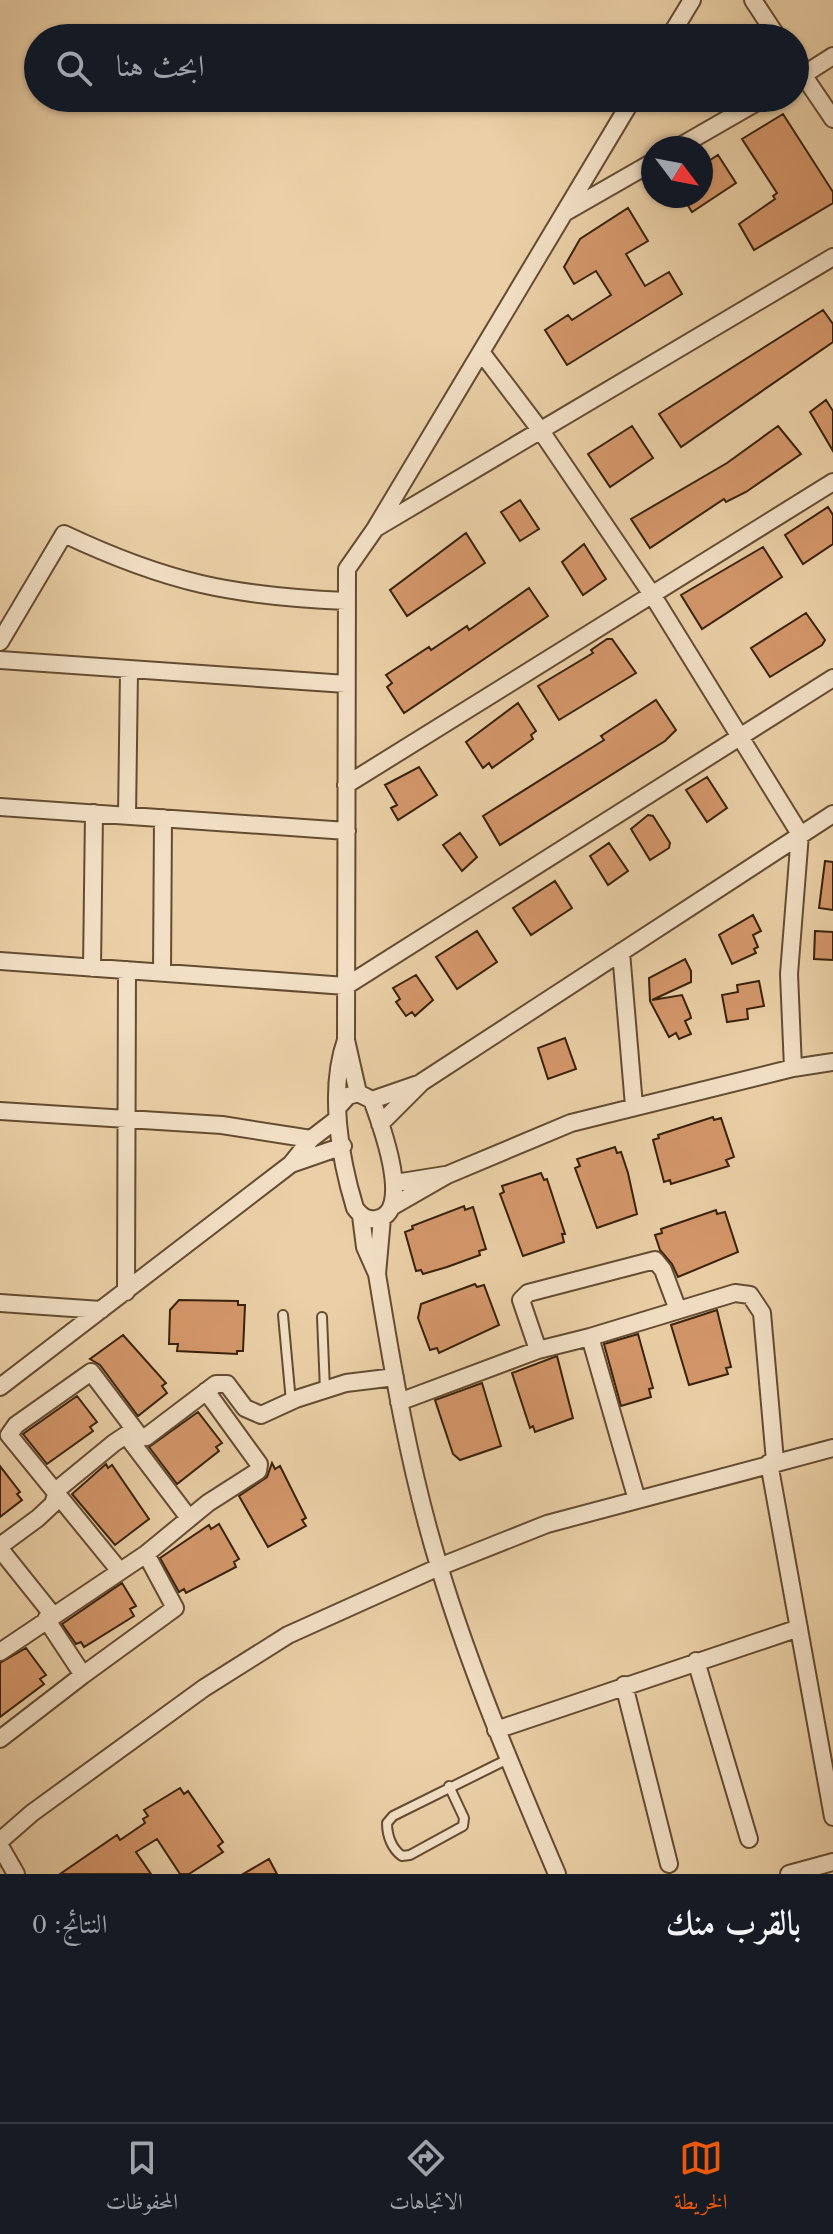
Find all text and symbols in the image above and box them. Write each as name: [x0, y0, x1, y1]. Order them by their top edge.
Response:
search box: [24, 24, 809, 112]
icon: search: [52, 46, 96, 90]
text: ابحث هنا: [116, 53, 204, 83]
north arrow: [641, 136, 713, 208]
text: بالقرب منك: [666, 1908, 801, 1942]
text: النتائج: 0: [32, 1913, 107, 1939]
tab: المحفوظات: [106, 2136, 178, 2223]
tab: الاتجاهات: [389, 2136, 463, 2223]
tab: الخريطة: [674, 2136, 727, 2223]

